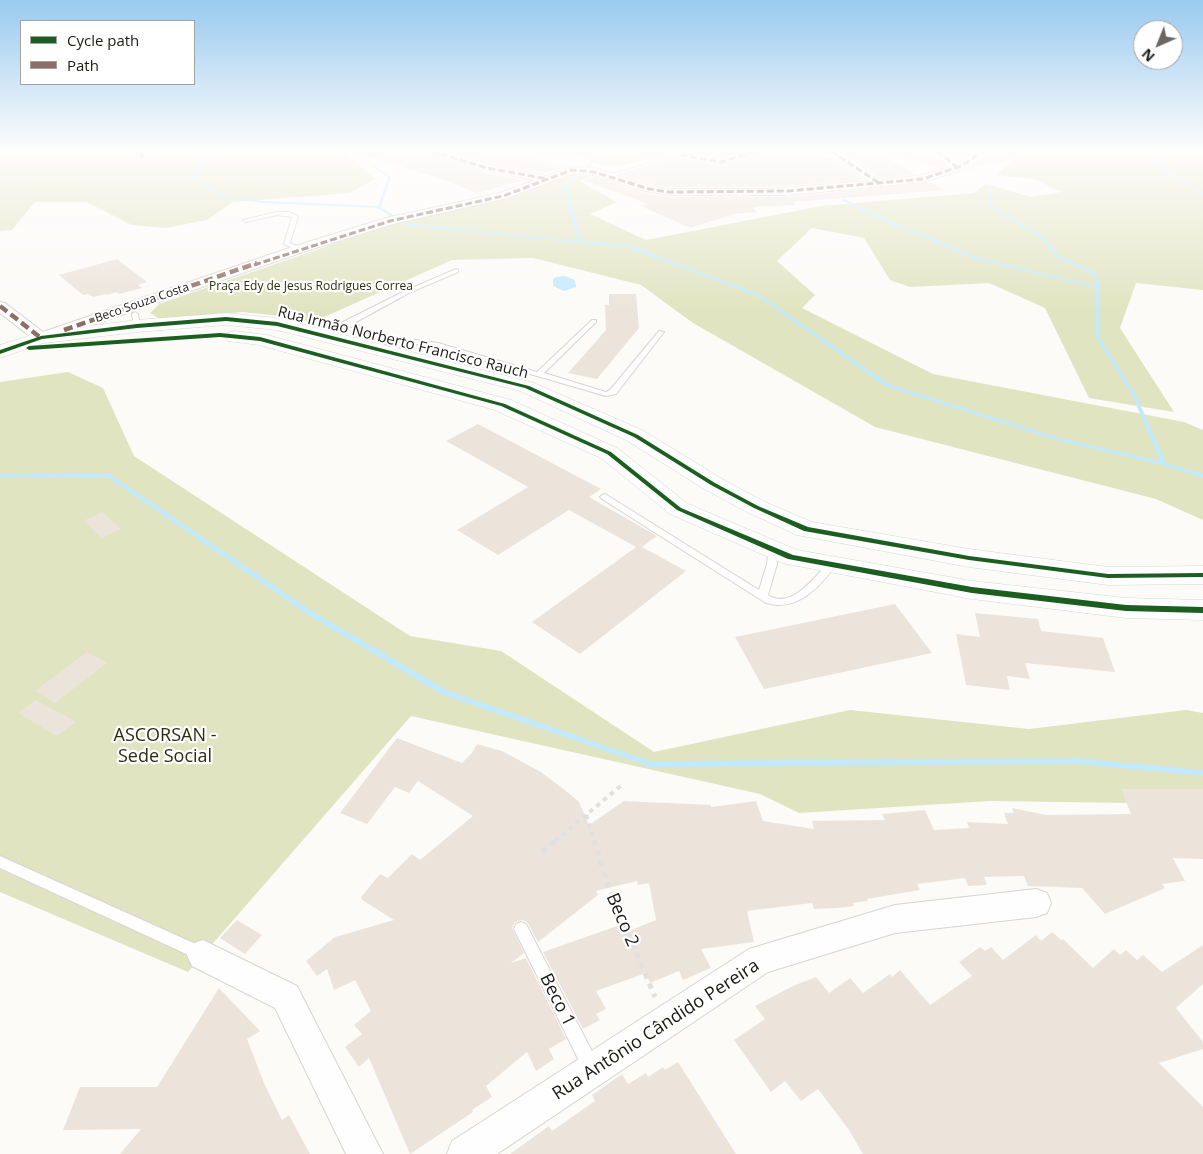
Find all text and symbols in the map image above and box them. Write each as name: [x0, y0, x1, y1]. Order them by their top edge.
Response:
legend: [20, 20, 195, 85]
north arrow: [1133, 20, 1183, 70]
text: Cycle path: [67, 30, 139, 50]
text: N: [1137, 45, 1159, 66]
text: Path: [67, 55, 99, 75]
street label: Beco Souza Costa: [93, 280, 191, 326]
park label: Praça Edy de Jesus Rodrigues Correa: [209, 280, 413, 294]
street label: Rua Irmão Norberto Francisco Rauch: [276, 303, 530, 383]
park label: ASCORSAN - Sede Social: [114, 725, 216, 768]
street label: Beco 2: [601, 890, 643, 950]
street label: Rua Antônio Cândido Pereira: [548, 955, 764, 1105]
street label: Beco 1: [535, 970, 579, 1030]

